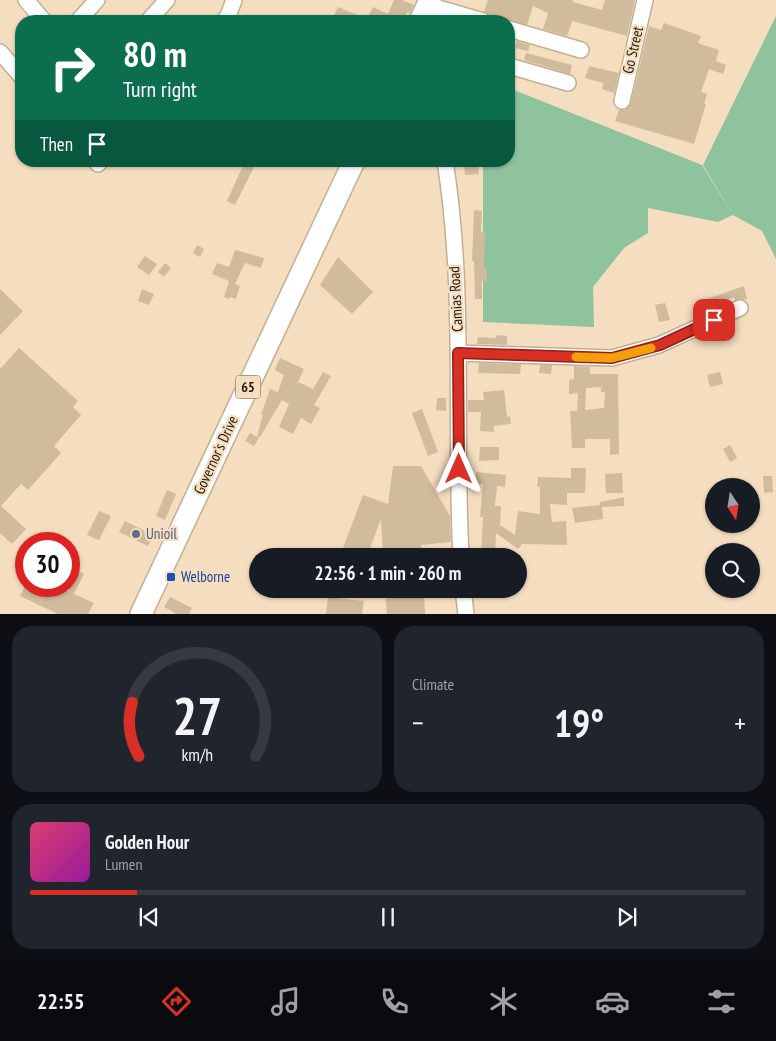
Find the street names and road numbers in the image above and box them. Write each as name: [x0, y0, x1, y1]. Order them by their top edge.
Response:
street label: Go Street: [618, 24, 647, 75]
street label: Camias Road: [444, 266, 467, 332]
road number: 65: [236, 376, 260, 398]
street label: Governor's Drive: [189, 413, 242, 497]

